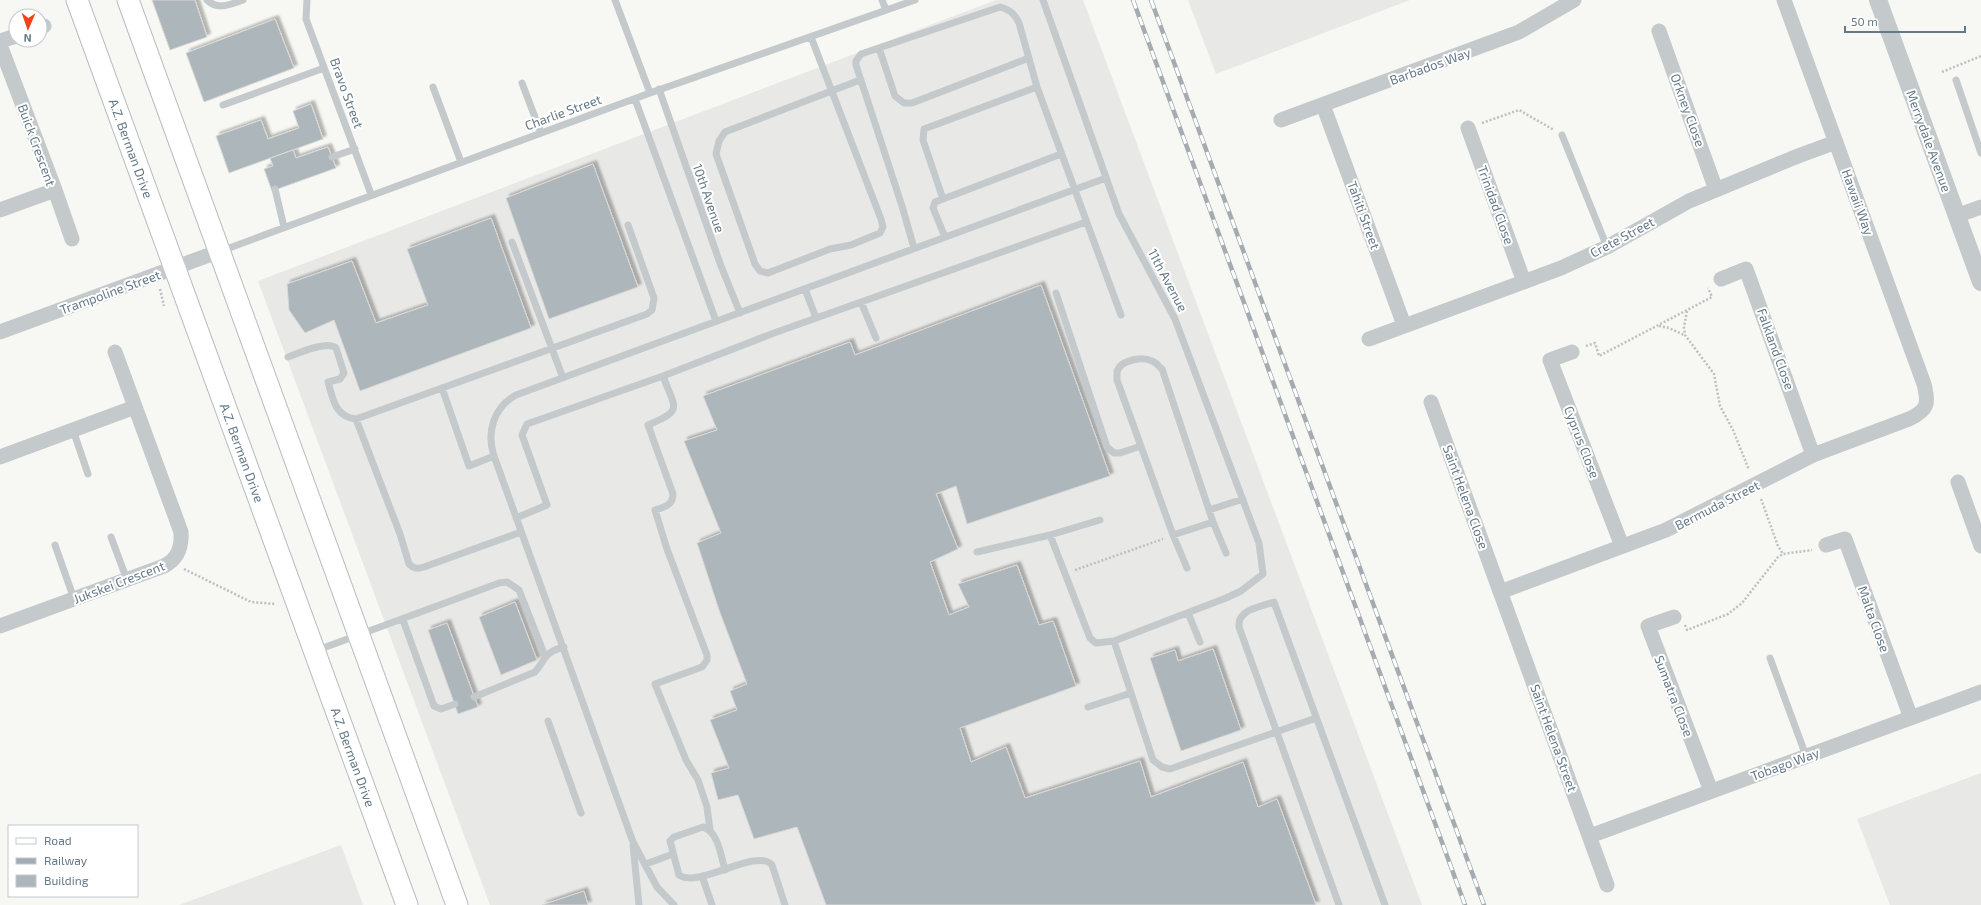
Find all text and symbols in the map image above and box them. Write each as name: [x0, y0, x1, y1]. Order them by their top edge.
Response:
north arrow: [8, 8, 48, 48]
scale bar: [1845, 8, 1965, 34]
text: 50 m: [1851, 14, 1878, 28]
text: N: [23, 32, 32, 45]
street label: Barbados Way: [1387, 44, 1473, 88]
street label: Bravo Street: [327, 56, 367, 130]
street label: Orkney Close: [1667, 71, 1709, 149]
street label: Merrydale Avenue: [1903, 88, 1955, 194]
street label: Charlie Street: [522, 91, 604, 133]
street label: A.Z. Berman Drive: [106, 97, 157, 200]
street label: Buick Crescent: [15, 102, 59, 188]
street label: 10th Avenue: [690, 162, 728, 235]
street label: Trinidad Close: [1474, 163, 1518, 247]
street label: Hawaii Way: [1839, 167, 1877, 237]
street label: Tahiti Street: [1344, 179, 1384, 251]
street label: Crete Street: [1587, 213, 1657, 261]
street label: 11th Avenue: [1145, 246, 1191, 314]
street label: Trampoline Street: [58, 266, 162, 318]
street label: Falkland Close: [1754, 306, 1798, 392]
street label: A.Z. Berman Drive: [217, 401, 268, 505]
street label: Cyprus Close: [1561, 404, 1603, 480]
street label: Saint Helena Close: [1440, 443, 1492, 551]
street label: Bermuda Street: [1672, 477, 1762, 533]
street label: Jukskei Crescent: [71, 557, 167, 607]
street label: Malta Close: [1855, 584, 1893, 654]
street label: Sumatra Close: [1651, 653, 1697, 739]
street label: Saint Helena Street: [1527, 682, 1581, 794]
street label: A.Z. Berman Drive: [328, 705, 379, 809]
street label: Tobago Way: [1749, 744, 1821, 784]
legend: [8, 825, 138, 897]
text: Road: [44, 833, 72, 847]
text: Railway: [44, 853, 88, 867]
text: Building: [44, 873, 89, 887]

